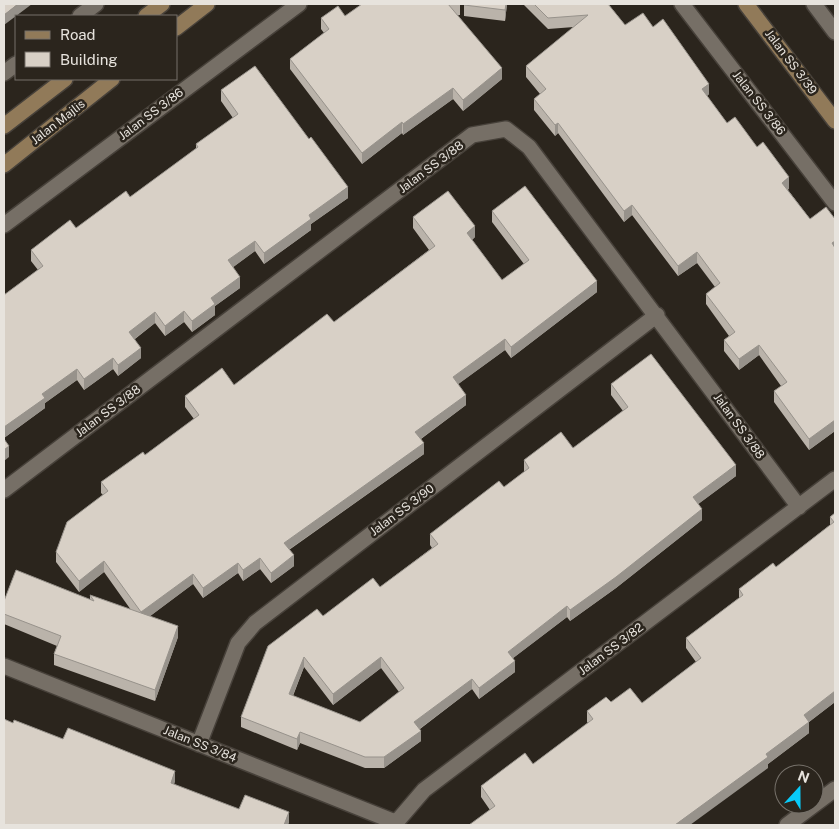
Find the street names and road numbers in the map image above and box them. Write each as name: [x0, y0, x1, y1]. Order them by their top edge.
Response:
street label: Jalan SS 3/39: [762, 27, 820, 97]
street label: Jalan SS 3/86: [730, 68, 788, 138]
street label: Jalan SS 3/86: [116, 85, 186, 143]
street label: Jalan Majlis: [28, 97, 88, 147]
street label: Jalan SS 3/88: [396, 138, 466, 196]
street label: Jalan SS 3/88: [73, 382, 143, 440]
street label: Jalan SS 3/88: [711, 390, 768, 462]
street label: Jalan SS 3/90: [367, 481, 437, 539]
street label: Jalan SS 3/82: [576, 620, 646, 678]
street label: Jalan SS 3/84: [161, 723, 239, 765]

